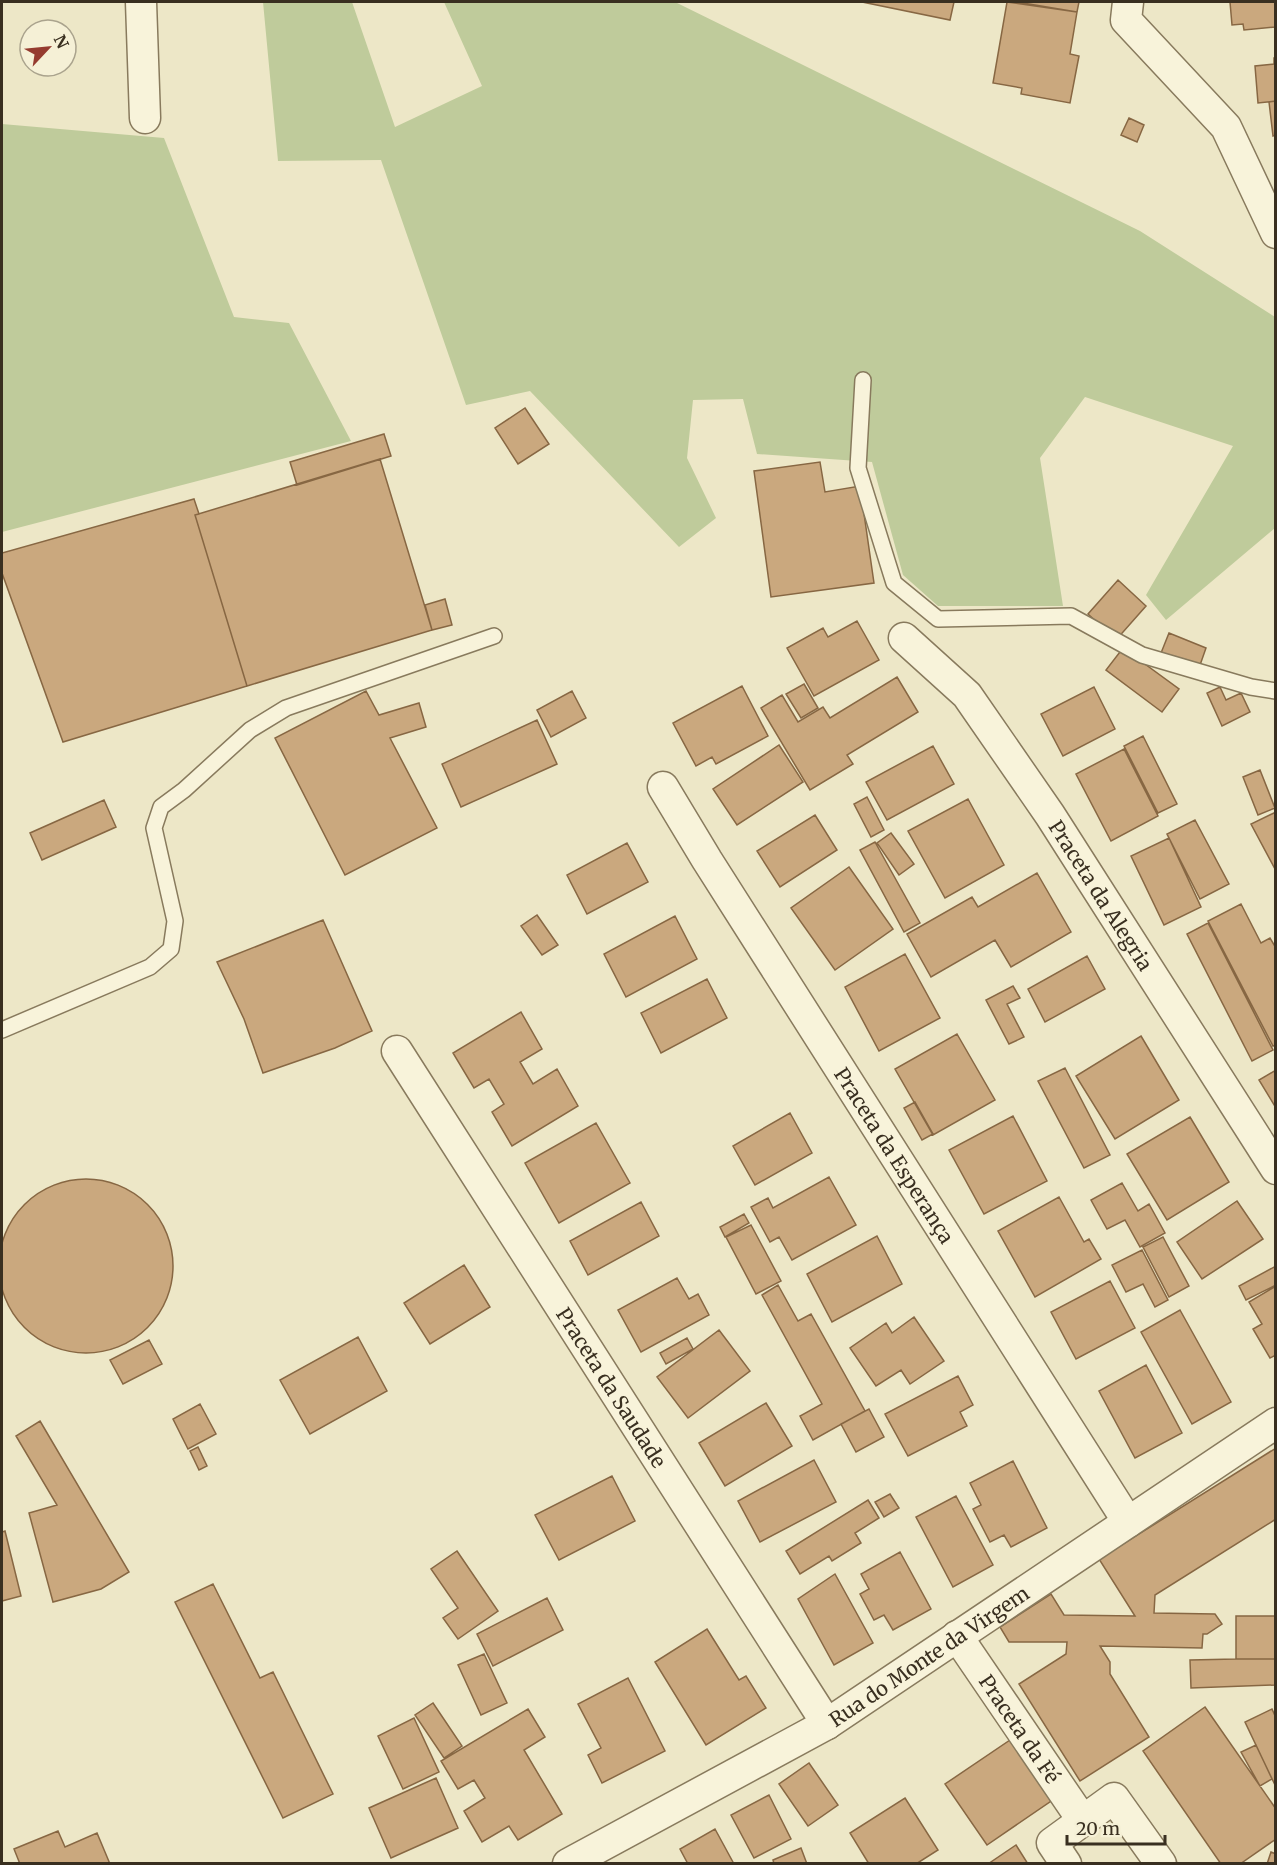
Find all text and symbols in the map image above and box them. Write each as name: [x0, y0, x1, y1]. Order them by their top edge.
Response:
north arrow: [18, 18, 78, 78]
text: N: [50, 31, 73, 52]
street label: Praceta da Alegria: [1044, 815, 1159, 975]
street label: Praceta da Esperança: [830, 1063, 960, 1248]
street label: Praceta da Saudade: [552, 1303, 672, 1472]
street label: Rua do Monte da Virgem: [824, 1580, 1034, 1732]
street label: Praceta da Fé: [974, 1669, 1066, 1788]
scale bar: [1067, 1808, 1164, 1846]
text: 20 m: [1076, 1817, 1120, 1840]

